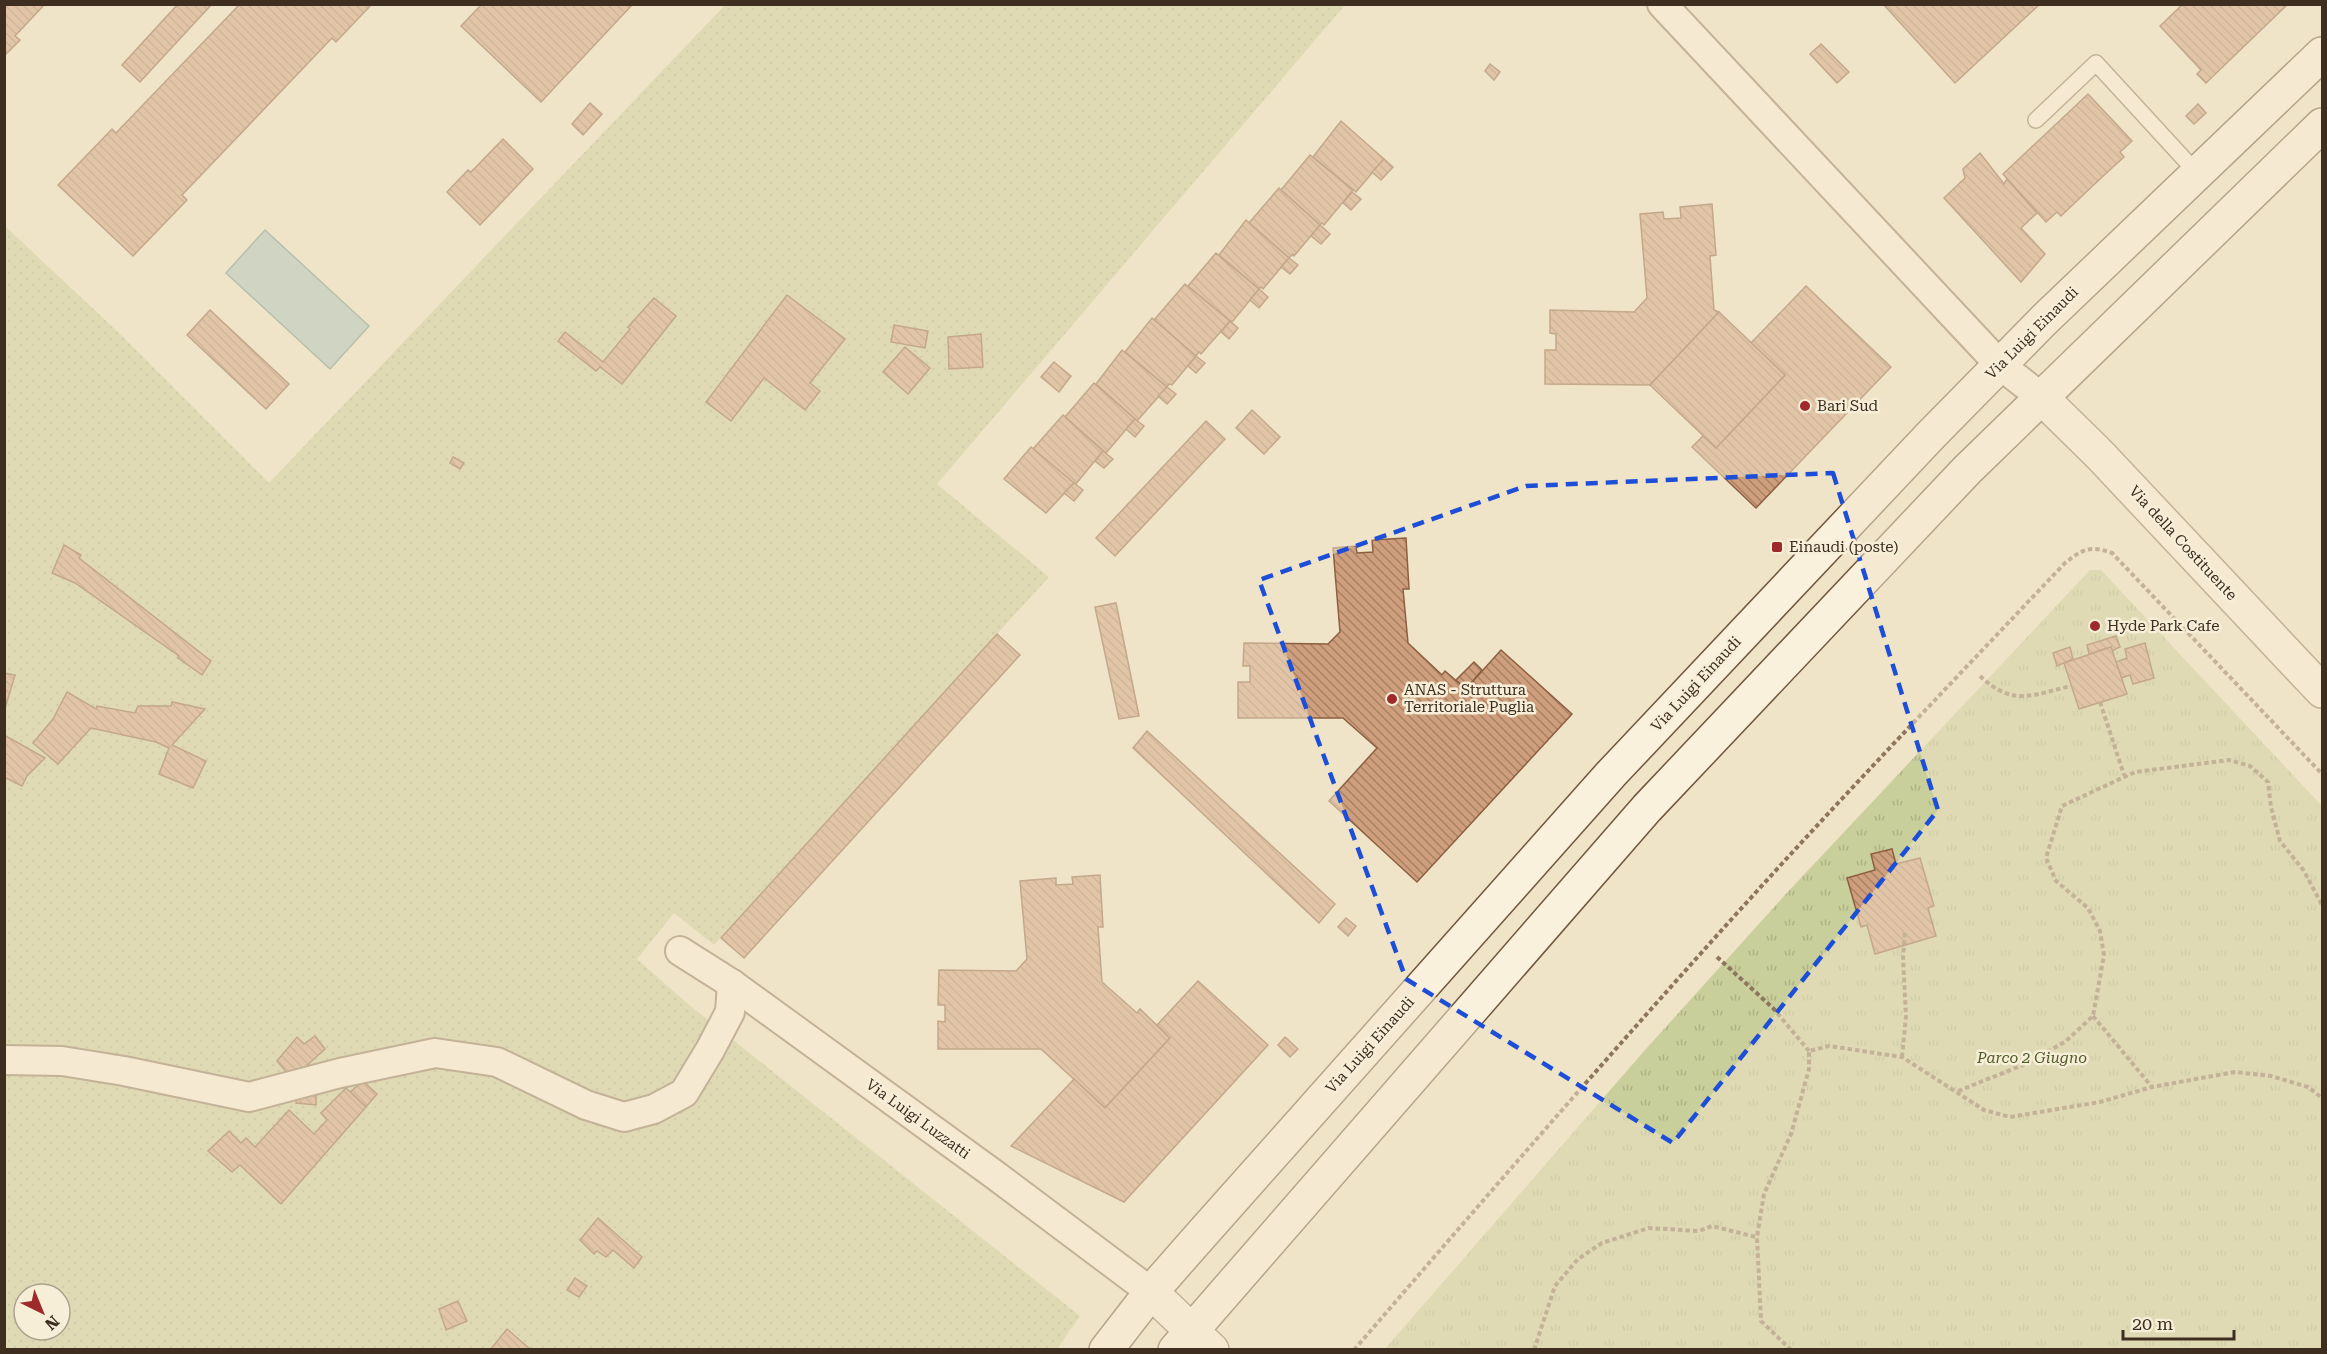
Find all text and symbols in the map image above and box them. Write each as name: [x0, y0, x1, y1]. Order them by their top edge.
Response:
street label: Via Luigi Einaudi: [1982, 283, 2082, 383]
place label: Bari Sud: [1817, 397, 1879, 415]
marker: Bari Sud: [1798, 399, 1812, 413]
street label: Via della Costituente: [2125, 482, 2241, 604]
place label: Einaudi (poste): [1789, 538, 1899, 556]
marker: Einaudi (poste): [1770, 540, 1784, 554]
place label: Hyde Park Cafe: [2107, 617, 2219, 635]
marker: Hyde Park Cafe: [2088, 619, 2102, 633]
street label: Via Luigi Einaudi: [1647, 633, 1745, 735]
place label: ANAS - Struttura Territoriale Puglia: [1404, 681, 1534, 716]
marker: ANAS - Struttura Territoriale Puglia: [1385, 692, 1399, 706]
street label: Via Luigi Einaudi: [1322, 993, 1418, 1097]
park label: Parco 2 Giugno: [1976, 1049, 2087, 1067]
street label: Via Luigi Luzzatti: [862, 1075, 974, 1163]
north arrow: [12, 1282, 72, 1342]
scale bar: [2123, 1303, 2234, 1341]
text: N: [41, 1311, 63, 1334]
text: 20 m: [2132, 1313, 2173, 1334]

